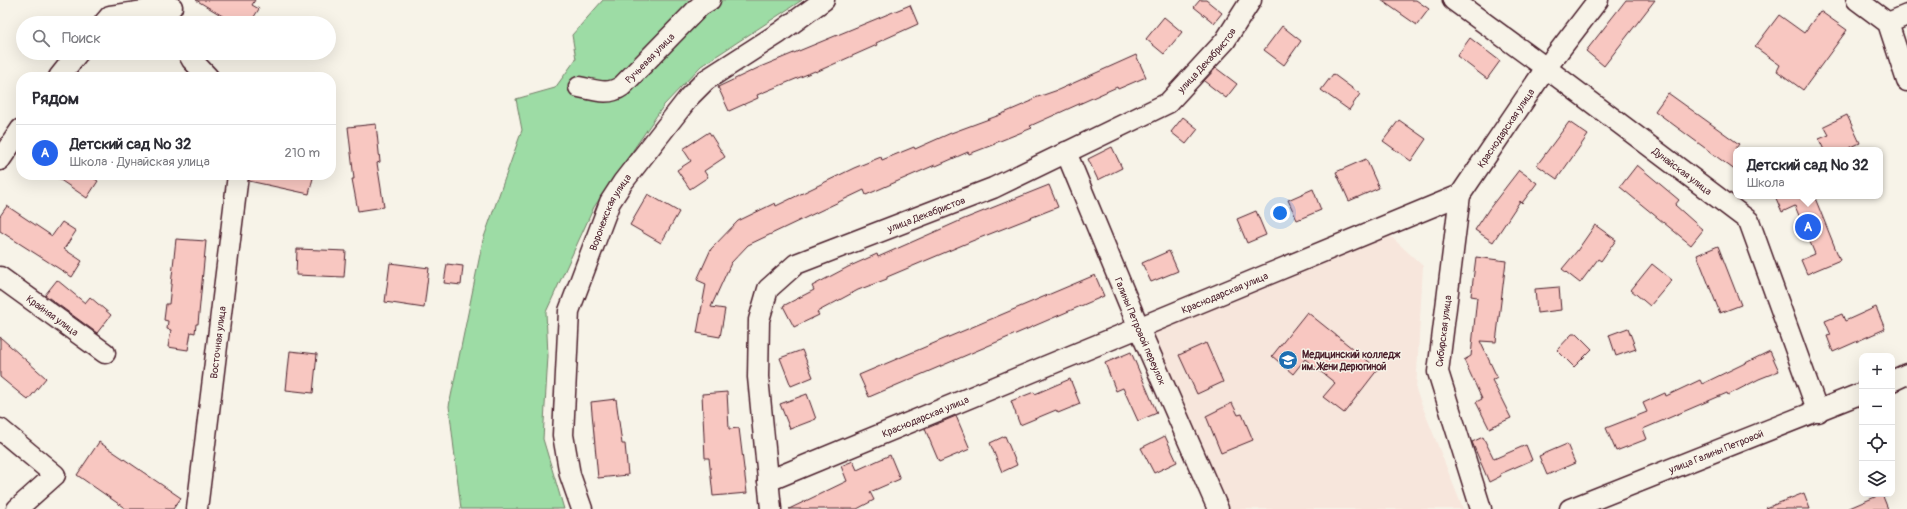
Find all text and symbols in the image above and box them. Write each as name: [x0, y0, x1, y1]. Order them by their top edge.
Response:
search box: [16, 16, 336, 60]
street label: улица Декабристов: [1175, 26, 1239, 96]
icon: search: [30, 27, 52, 49]
text: Поиск: [62, 29, 101, 48]
street label: Ручьевая улица: [623, 31, 678, 86]
street label: Краснодарская улица: [1475, 86, 1538, 170]
text: Рядом: [32, 88, 79, 109]
text: Детский сад № 32: [70, 135, 191, 154]
text: A: [41, 145, 49, 161]
text: 210 m: [284, 145, 320, 161]
street label: Дунайская улица: [1649, 145, 1714, 198]
popup: [1733, 147, 1883, 199]
text: Школа · Дунайская улица: [70, 154, 210, 170]
text: Детский сад № 32: [1747, 156, 1869, 175]
street label: Воронежская улица: [587, 172, 634, 253]
text: Школа: [1747, 175, 1784, 191]
street label: улица Декабристов: [885, 194, 967, 236]
your location: [1270, 203, 1290, 223]
pin: A: [1795, 212, 1821, 242]
street label: Краснодарская улица: [1180, 270, 1270, 316]
street label: Галины Петровой переулок: [1112, 276, 1168, 387]
street label: Крайняя улица: [24, 293, 81, 339]
street label: Сибирская улица: [1434, 294, 1454, 368]
street label: Восточная улица: [208, 305, 229, 379]
school or university icon: Медицинский колледж им. Жени Дерюгиной: [1277, 349, 1299, 371]
place label: Медицинский колледж им. Жени Дерюгиной: [1301, 349, 1401, 373]
map controls: [1859, 353, 1895, 497]
button: +: [1859, 353, 1895, 389]
button: −: [1859, 389, 1895, 425]
street label: Краснодарская улица: [880, 394, 971, 440]
button: locate: [1859, 425, 1895, 461]
street label: улица Галины Петровой: [1666, 428, 1766, 477]
button: layers: [1859, 461, 1895, 497]

